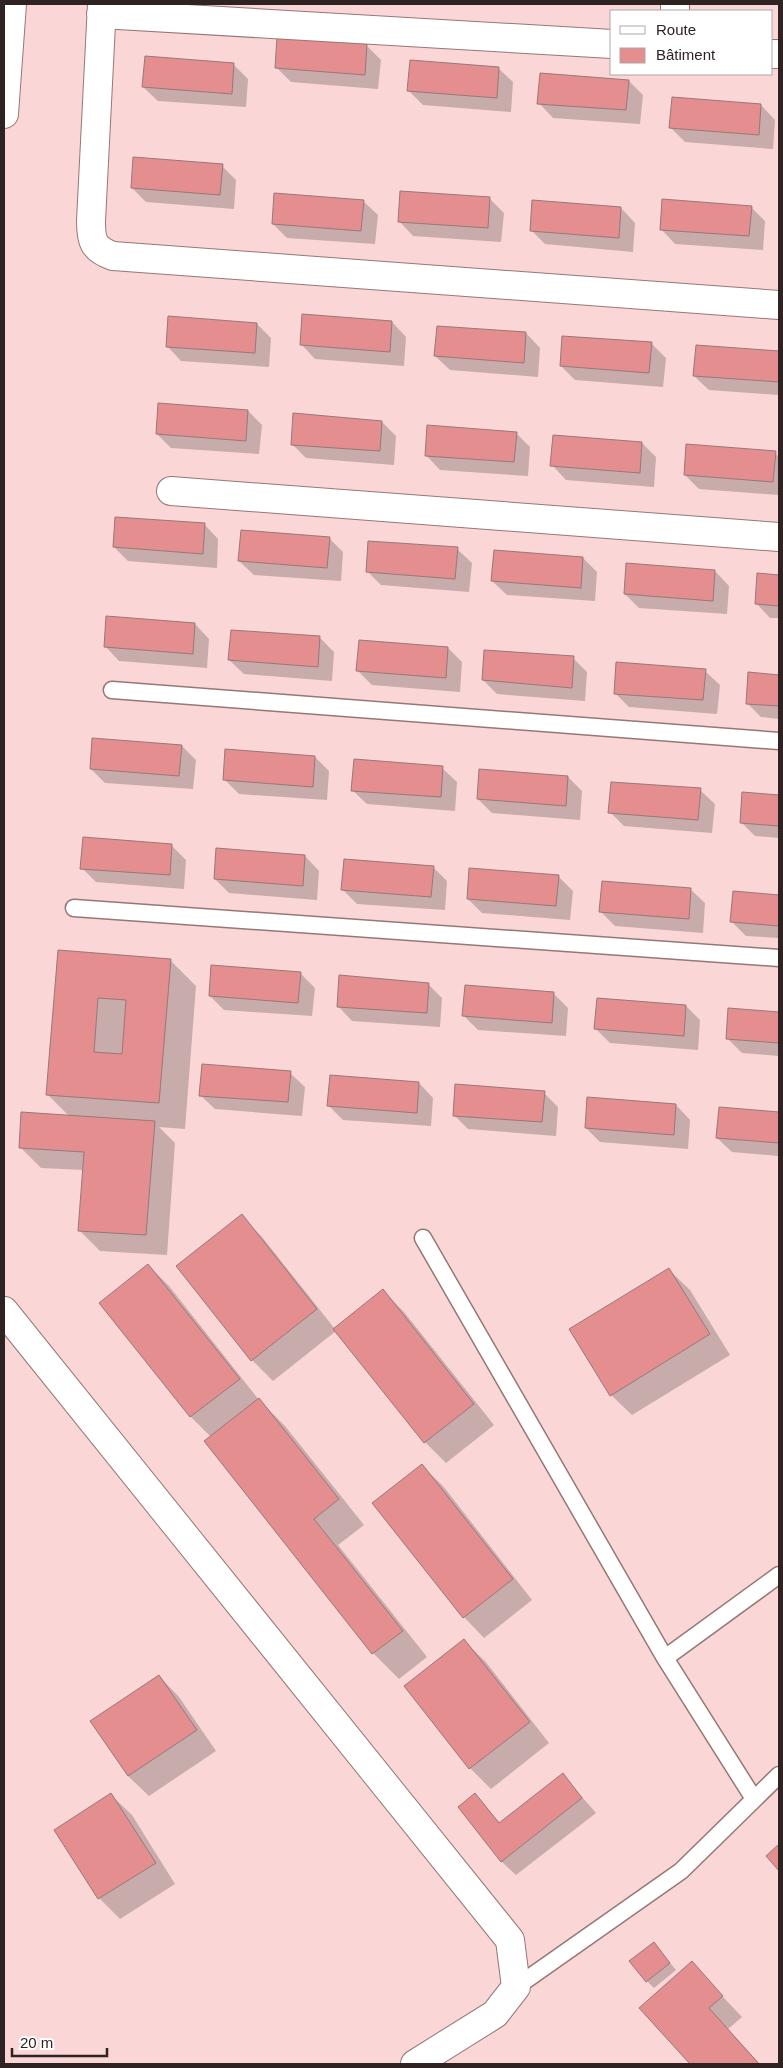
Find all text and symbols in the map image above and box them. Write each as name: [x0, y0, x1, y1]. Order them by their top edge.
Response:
legend: [610, 10, 773, 75]
text: Route: [656, 21, 696, 38]
text: Bâtiment: [656, 46, 716, 63]
scale bar: [12, 2026, 108, 2058]
text: 20 m: [20, 2034, 53, 2051]

